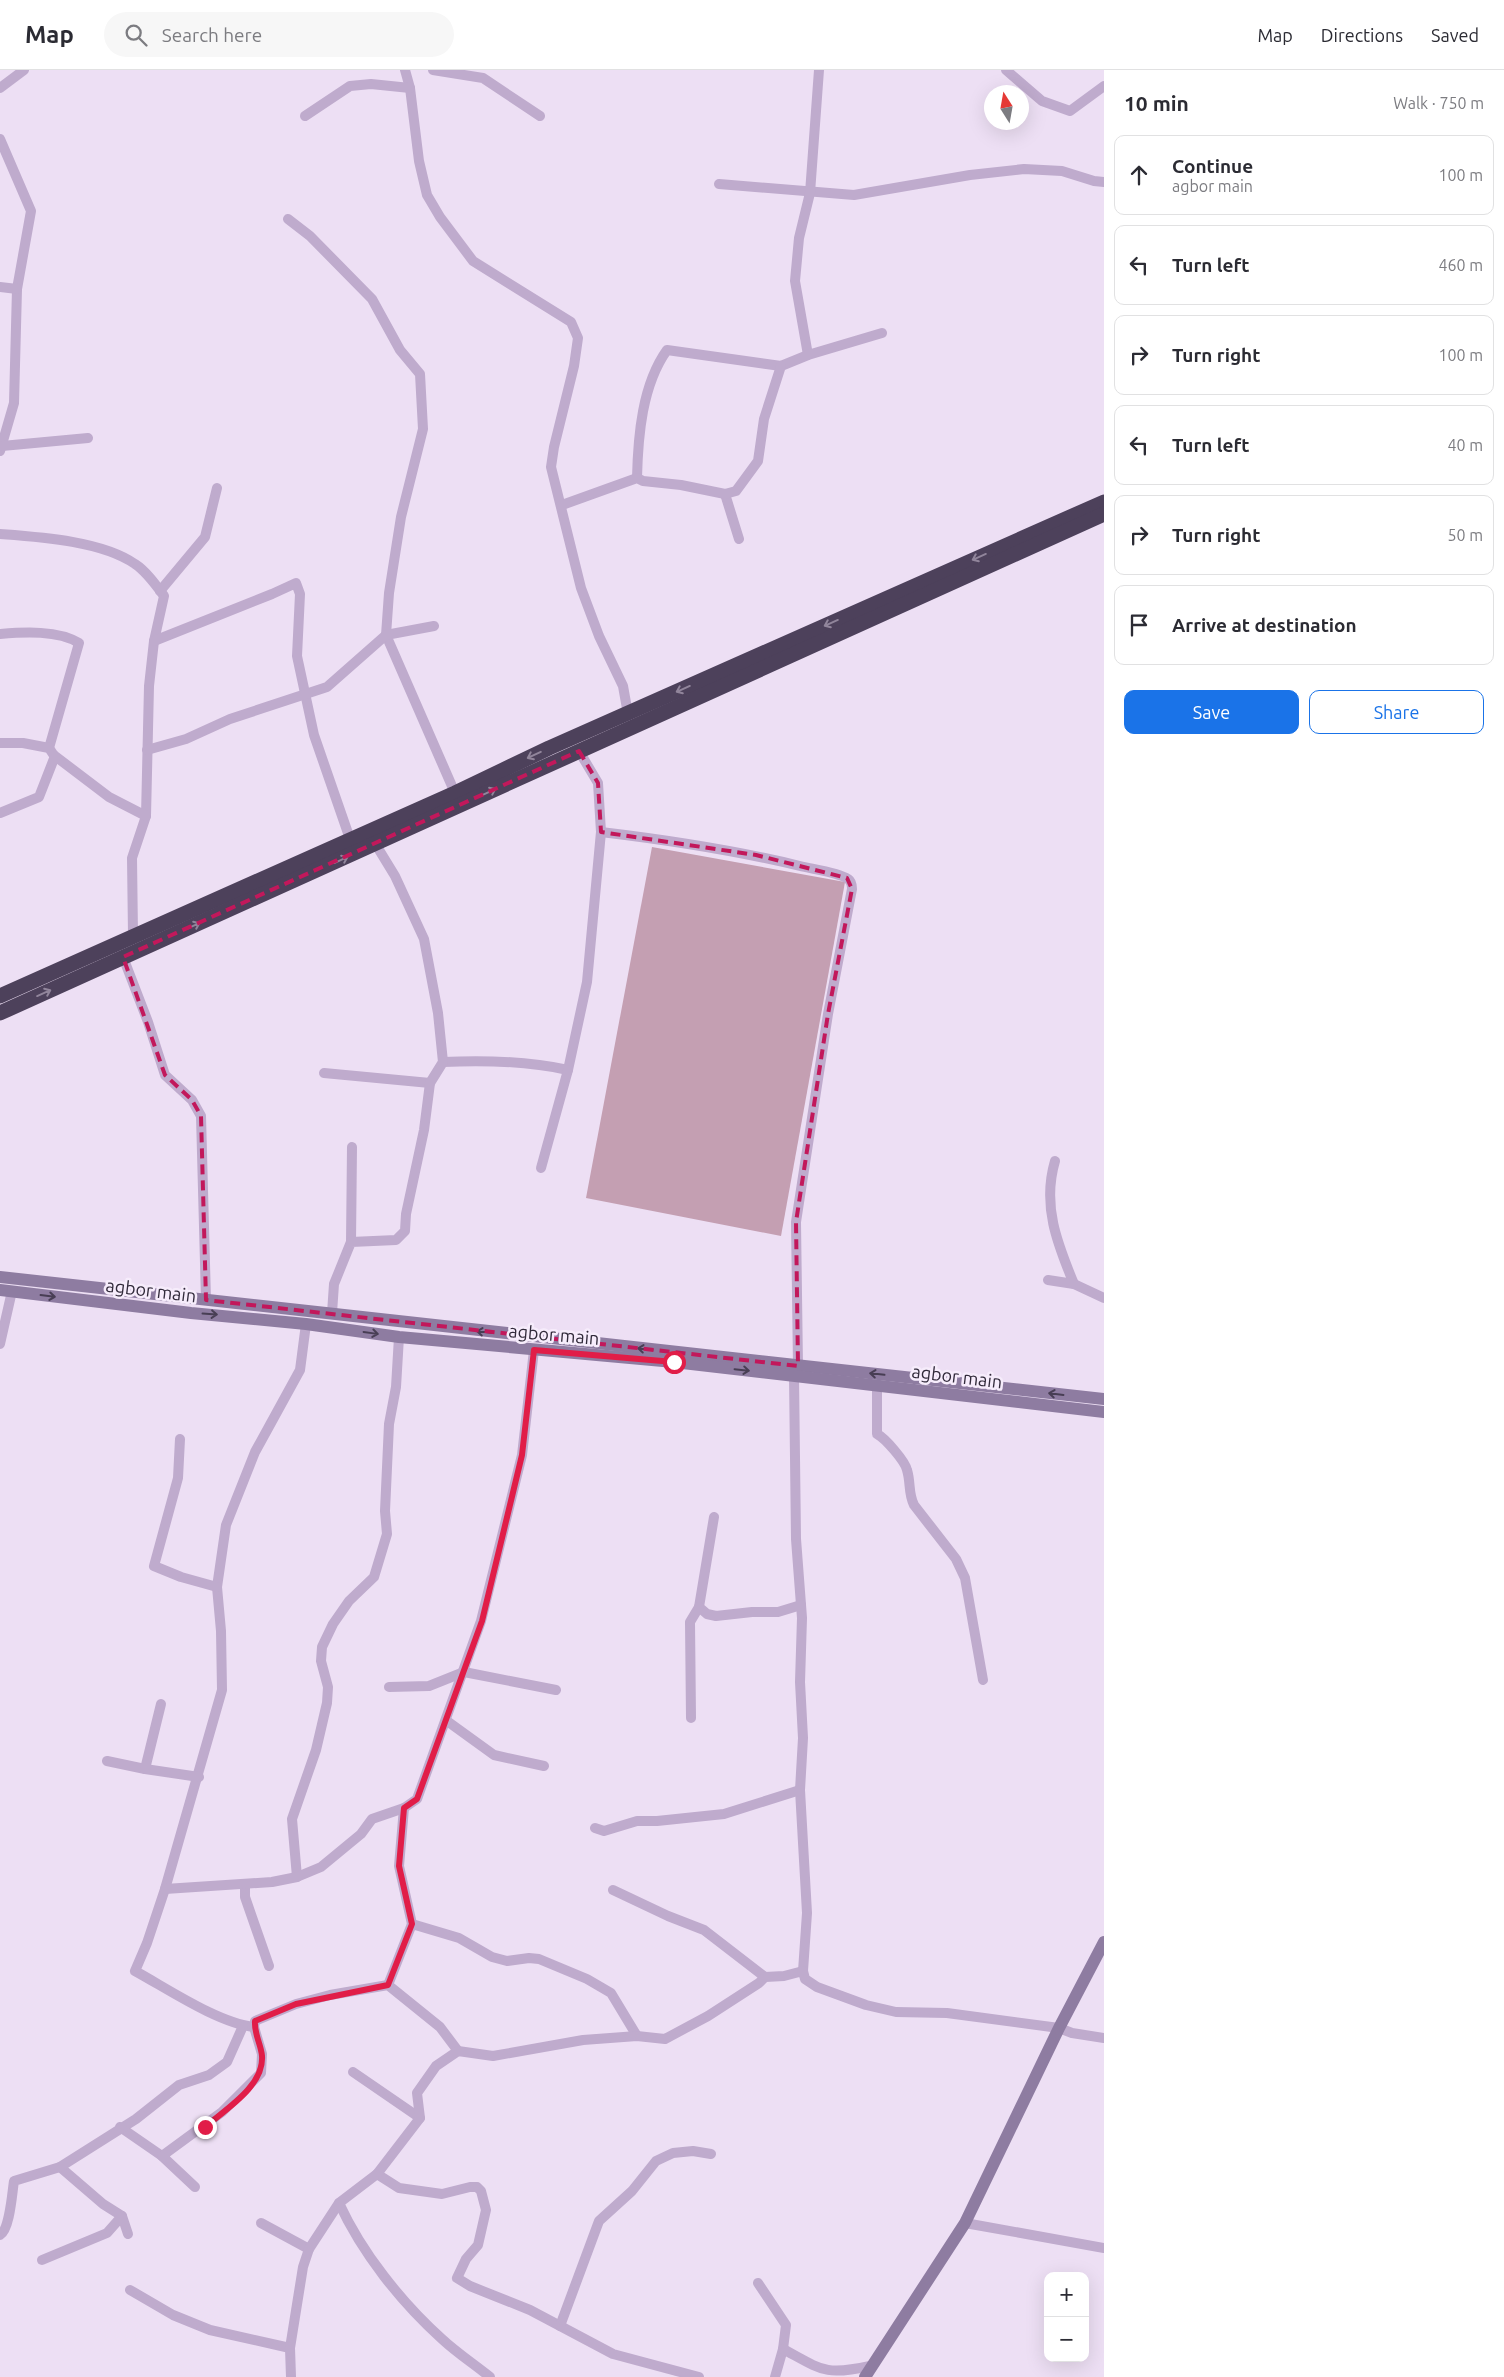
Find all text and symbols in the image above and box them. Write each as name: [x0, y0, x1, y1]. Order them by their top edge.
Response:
search box: [104, 12, 454, 57]
text: Map: [25, 21, 74, 48]
icon: search: [122, 21, 150, 49]
text: Search here: [162, 24, 262, 46]
text: Map: [1257, 25, 1293, 45]
text: Directions: [1321, 25, 1403, 45]
text: Saved: [1431, 25, 1479, 45]
north arrow: [984, 85, 1029, 130]
text: 10 min: [1124, 91, 1189, 115]
text: Walk · 750 m: [1393, 94, 1484, 112]
text: Continue: [1172, 155, 1253, 177]
icon: ahead: [1125, 161, 1153, 189]
text: 100 m: [1438, 166, 1483, 184]
text: agbor main: [1172, 177, 1253, 195]
icon: left: [1125, 251, 1153, 279]
text: Turn left: [1172, 254, 1250, 276]
text: 460 m: [1438, 256, 1483, 274]
icon: right: [1125, 341, 1153, 369]
text: Turn right: [1172, 344, 1260, 366]
text: 100 m: [1438, 346, 1483, 364]
icon: left: [1125, 431, 1153, 459]
text: Turn left: [1172, 434, 1250, 456]
text: 40 m: [1447, 436, 1483, 454]
icon: right: [1125, 521, 1153, 549]
text: Turn right: [1172, 524, 1260, 546]
text: 50 m: [1447, 526, 1483, 544]
one-way arrow: [972, 553, 987, 563]
icon: arrive: [1125, 611, 1153, 639]
text: Arrive at destination: [1172, 614, 1357, 636]
one-way arrow: [824, 619, 839, 629]
one-way arrow: [676, 685, 691, 695]
button: Save: [1124, 690, 1299, 734]
button: Share: [1309, 690, 1484, 734]
one-way arrow: [527, 751, 542, 760]
one-way arrow: [481, 787, 496, 797]
one-way arrow: [333, 855, 348, 864]
one-way arrow: [185, 921, 200, 931]
one-way arrow: [36, 987, 51, 997]
street label: agbor main: [105, 1275, 197, 1305]
one-way arrow: [40, 1291, 56, 1301]
one-way arrow: [202, 1310, 218, 1319]
street label: agbor main: [508, 1320, 600, 1348]
one-way arrow: [476, 1327, 492, 1337]
one-way arrow: [363, 1328, 379, 1338]
one-way arrow: [638, 1345, 654, 1354]
route start: [663, 1351, 686, 1374]
street label: agbor main: [911, 1361, 1003, 1391]
one-way arrow: [733, 1365, 749, 1375]
one-way arrow: [869, 1369, 885, 1379]
one-way arrow: [1048, 1389, 1064, 1399]
route end: [194, 2116, 217, 2139]
map controls: [1044, 2272, 1089, 2362]
button: +: [1044, 2272, 1089, 2317]
button: −: [1044, 2317, 1089, 2362]

